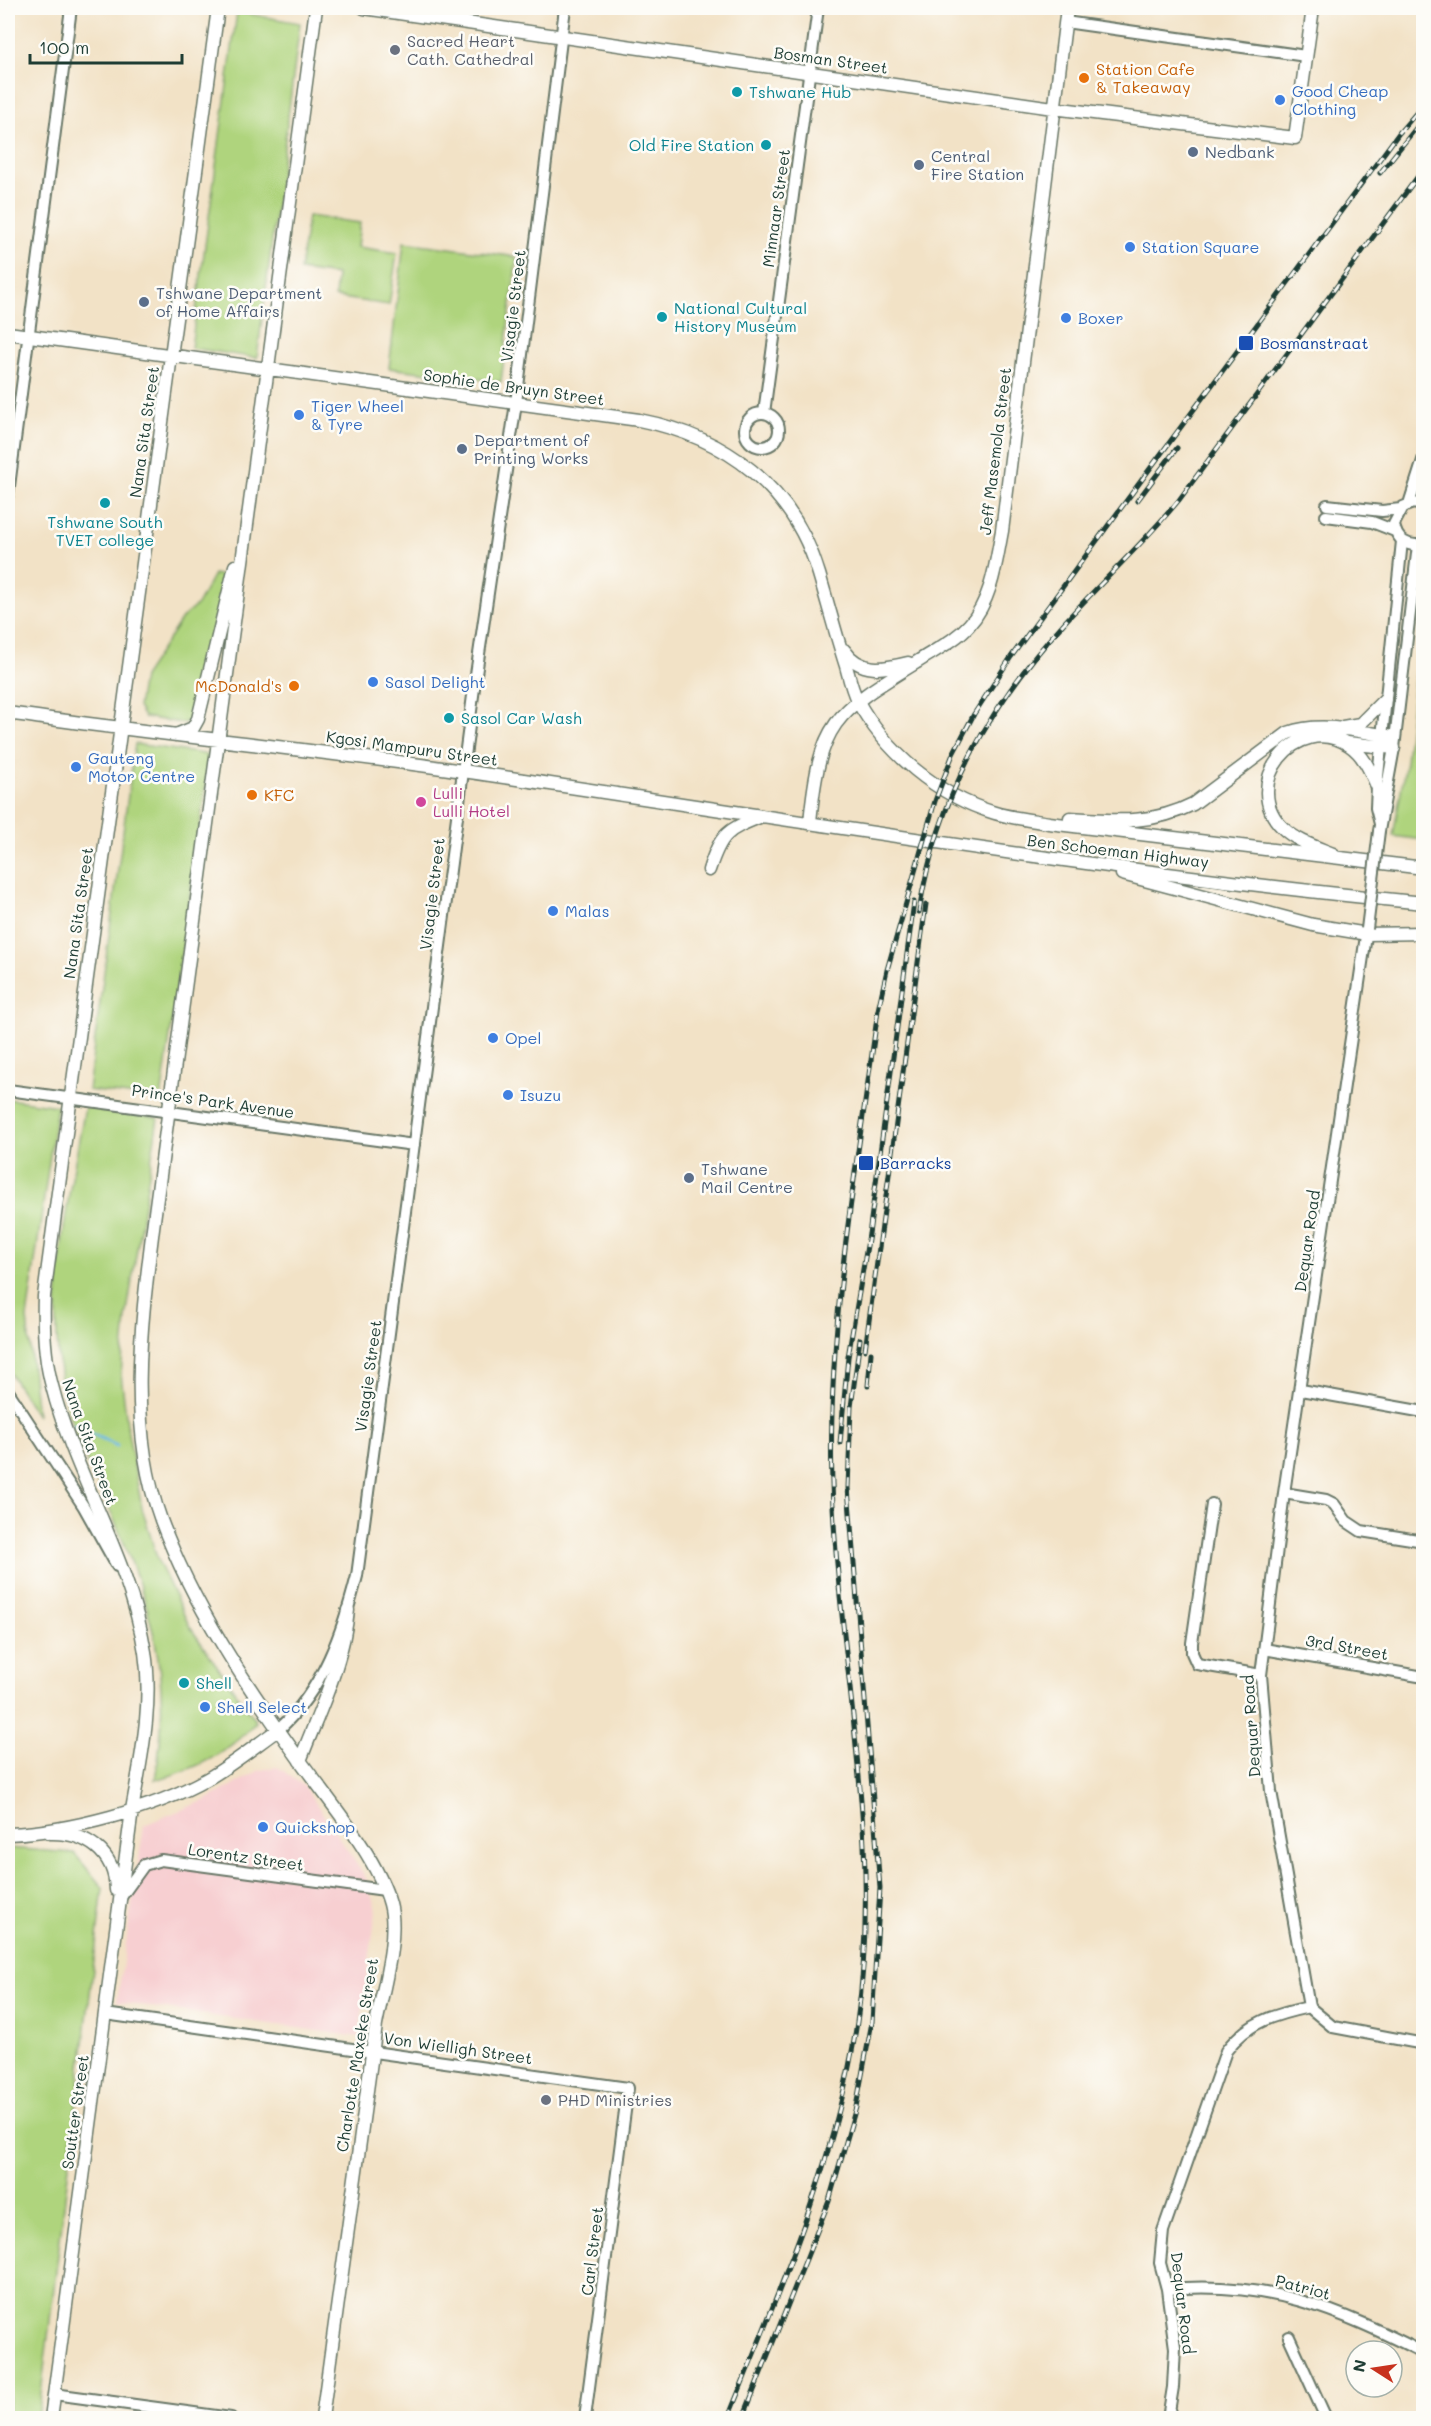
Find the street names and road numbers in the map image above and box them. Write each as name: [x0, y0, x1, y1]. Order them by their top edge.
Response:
street label: Bosman Street: [773, 41, 889, 78]
street label: Minnaar Street: [757, 147, 794, 269]
street label: Visagie Street: [495, 249, 530, 363]
street label: Sophie de Bruyn Street: [422, 363, 606, 410]
street label: Nana Sita Street: [124, 365, 163, 499]
street label: Jeff Masemola Street: [974, 366, 1015, 536]
street label: Kgosi Mampuru Street: [325, 725, 499, 770]
street label: Ben Schoeman Highway: [1026, 829, 1210, 872]
street label: Visagie Street: [414, 837, 449, 951]
street label: Nana Sita Street: [58, 846, 97, 980]
street label: Prince's Park Avenue: [130, 1079, 296, 1122]
street label: Dequar Road: [1289, 1189, 1324, 1293]
street label: Visagie Street: [349, 1318, 386, 1433]
street label: Nana Sita Street: [58, 1376, 123, 1508]
street label: 3rd Street: [1304, 1629, 1390, 1664]
street label: Dequar Road: [1236, 1674, 1265, 1778]
street label: Lorentz Street: [187, 1838, 305, 1875]
street label: Charlotte Maxeke Street: [331, 1956, 382, 2153]
street label: Von Wielligh Street: [382, 2027, 534, 2068]
street label: Soutter Street: [56, 2053, 93, 2170]
street label: Carl Street: [576, 2205, 607, 2297]
street label: Dequar Road: [1167, 2251, 1200, 2355]
street label: Patriot: [1273, 2269, 1333, 2304]

